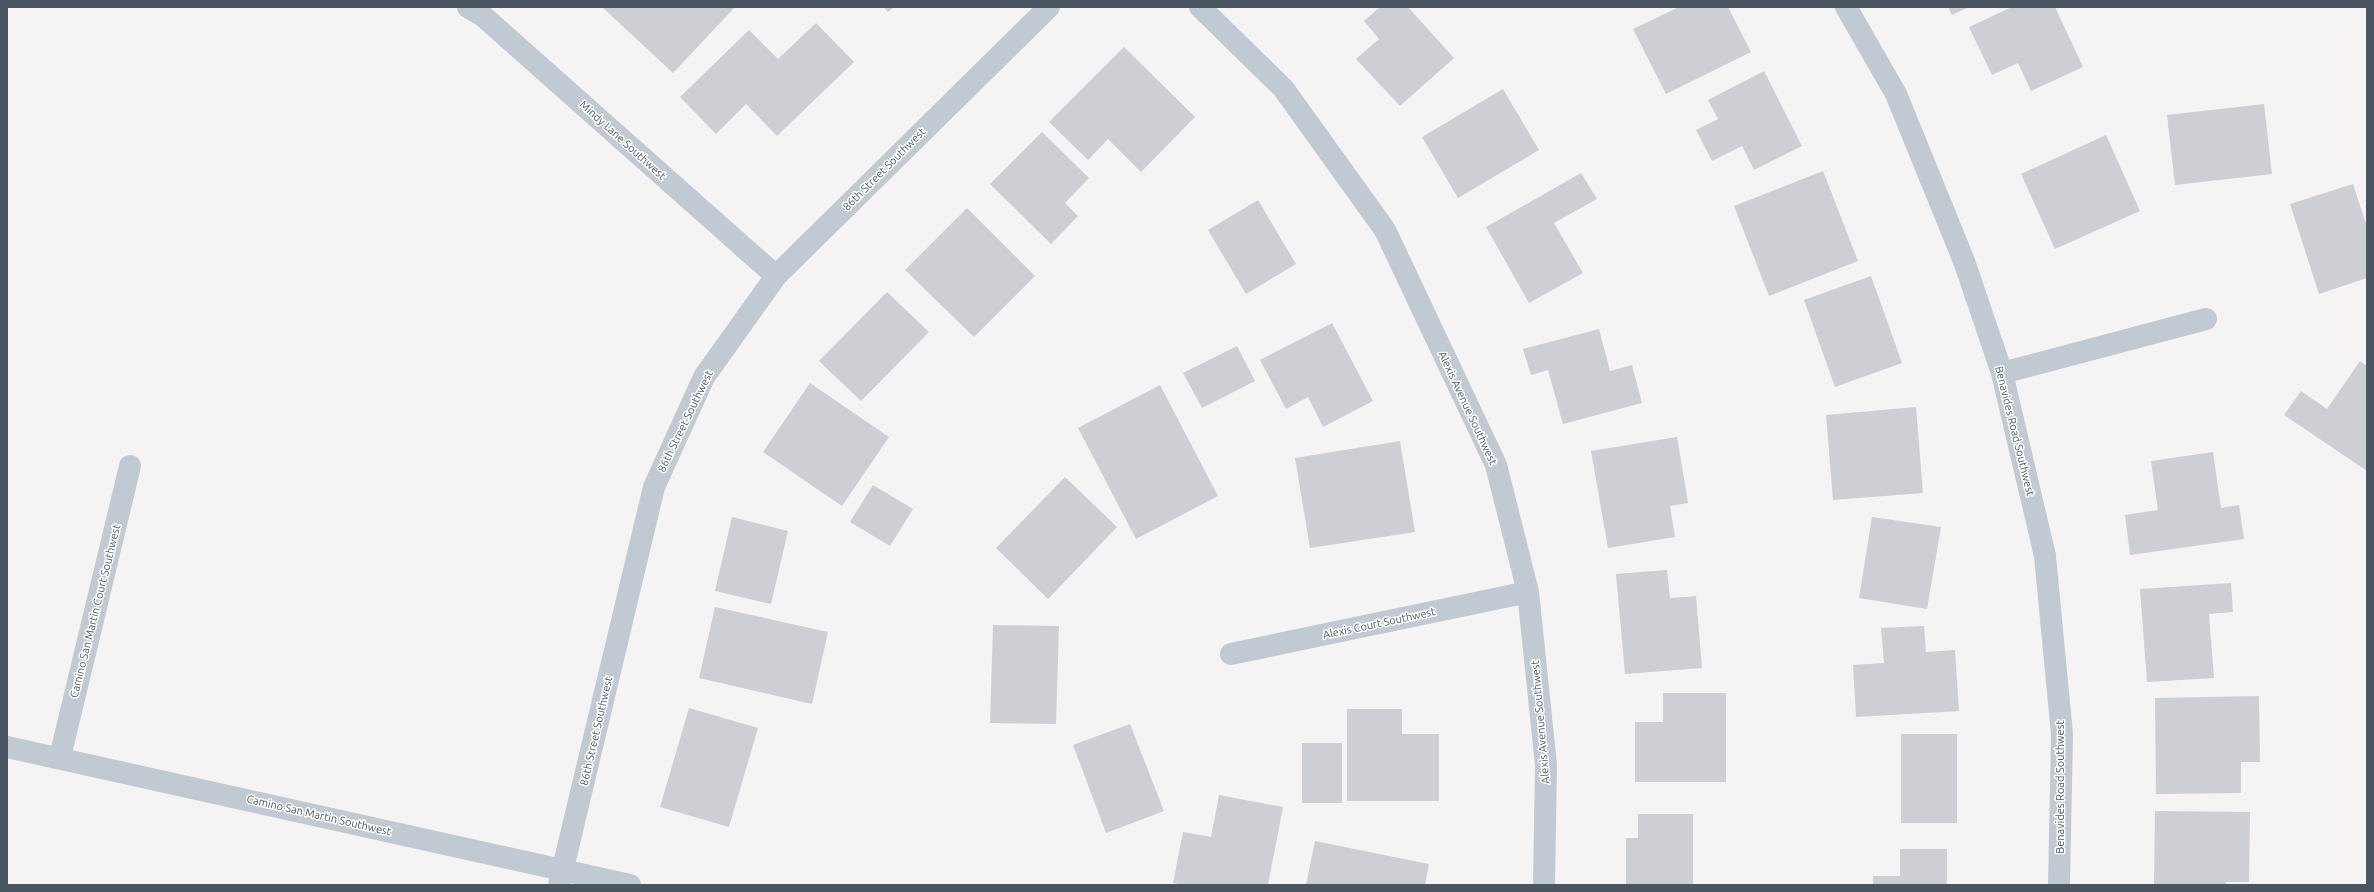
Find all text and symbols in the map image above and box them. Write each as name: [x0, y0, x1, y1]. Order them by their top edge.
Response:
street label: Mindy Lane Southwest: [577, 98, 669, 182]
street label: 86th Street Southwest: [840, 125, 928, 213]
street label: Alexis Avenue Southwest: [1436, 349, 1500, 467]
street label: Benavides Road Southwest: [1993, 365, 2037, 498]
street label: 86th Street Southwest: [655, 368, 715, 474]
street label: Camino San Martin Court Southwest: [68, 522, 123, 699]
street label: Alexis Court Southwest: [1322, 605, 1437, 641]
street label: Alexis Avenue Southwest: [1529, 659, 1551, 784]
street label: 86th Street Southwest: [578, 675, 615, 787]
street label: Benavides Road Southwest: [2054, 720, 2066, 854]
street label: Camino San Martin Southwest: [246, 793, 393, 838]

